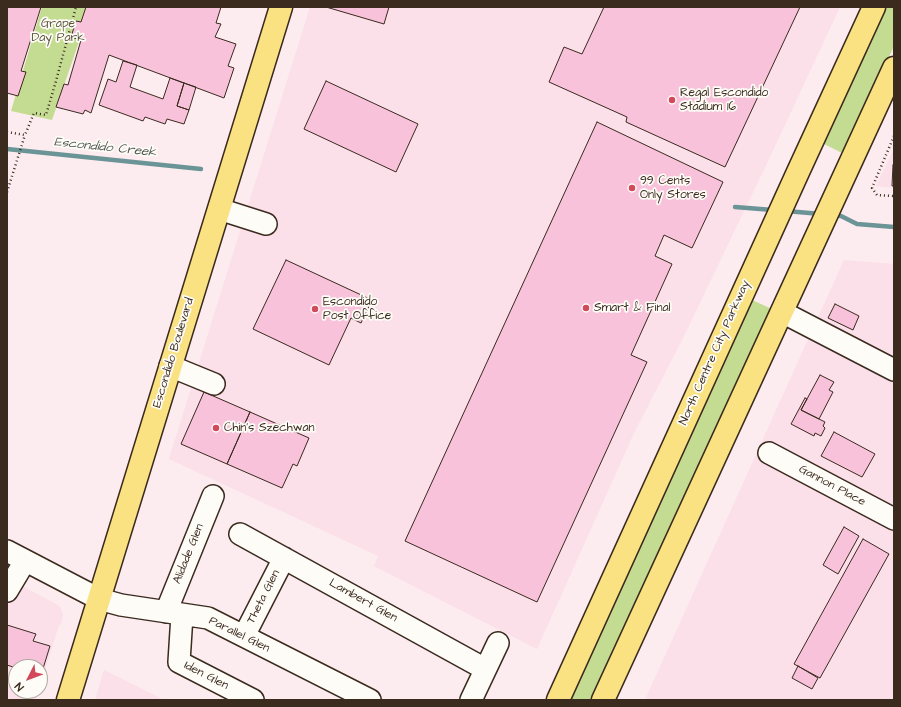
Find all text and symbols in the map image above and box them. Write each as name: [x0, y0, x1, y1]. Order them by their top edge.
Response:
park label: Grape Day Park: [31, 17, 85, 45]
place label: Regal Escondido Stadium 16: [680, 86, 768, 114]
marker: Regal Escondido Stadium 16: [667, 95, 677, 105]
water label: Escondido Creek: [53, 135, 157, 161]
place label: 99 Cents Only Stores: [640, 174, 706, 202]
marker: 99 Cents Only Stores: [627, 183, 637, 193]
street label: North Centre City Parkway: [677, 278, 753, 428]
place label: Escondido Post Office: [323, 295, 391, 323]
street label: Escondido Boulevard: [150, 296, 198, 410]
place label: Smart & Final: [594, 301, 670, 315]
marker: Smart & Final: [581, 303, 591, 313]
marker: Escondido Post Office: [310, 304, 320, 314]
place label: Chin's Szechwan: [224, 421, 315, 435]
marker: Chin's Szechwan: [211, 423, 221, 433]
street label: Gannon Place: [796, 462, 868, 510]
street label: Alidade Glen: [170, 522, 208, 586]
street label: Theta Glen: [244, 568, 284, 626]
street label: Lambert Glen: [326, 576, 400, 626]
street label: Parallel Glen: [206, 614, 272, 656]
north arrow: [8, 659, 48, 699]
street label: Iden Glen: [181, 659, 231, 693]
text: N: [12, 679, 27, 694]

